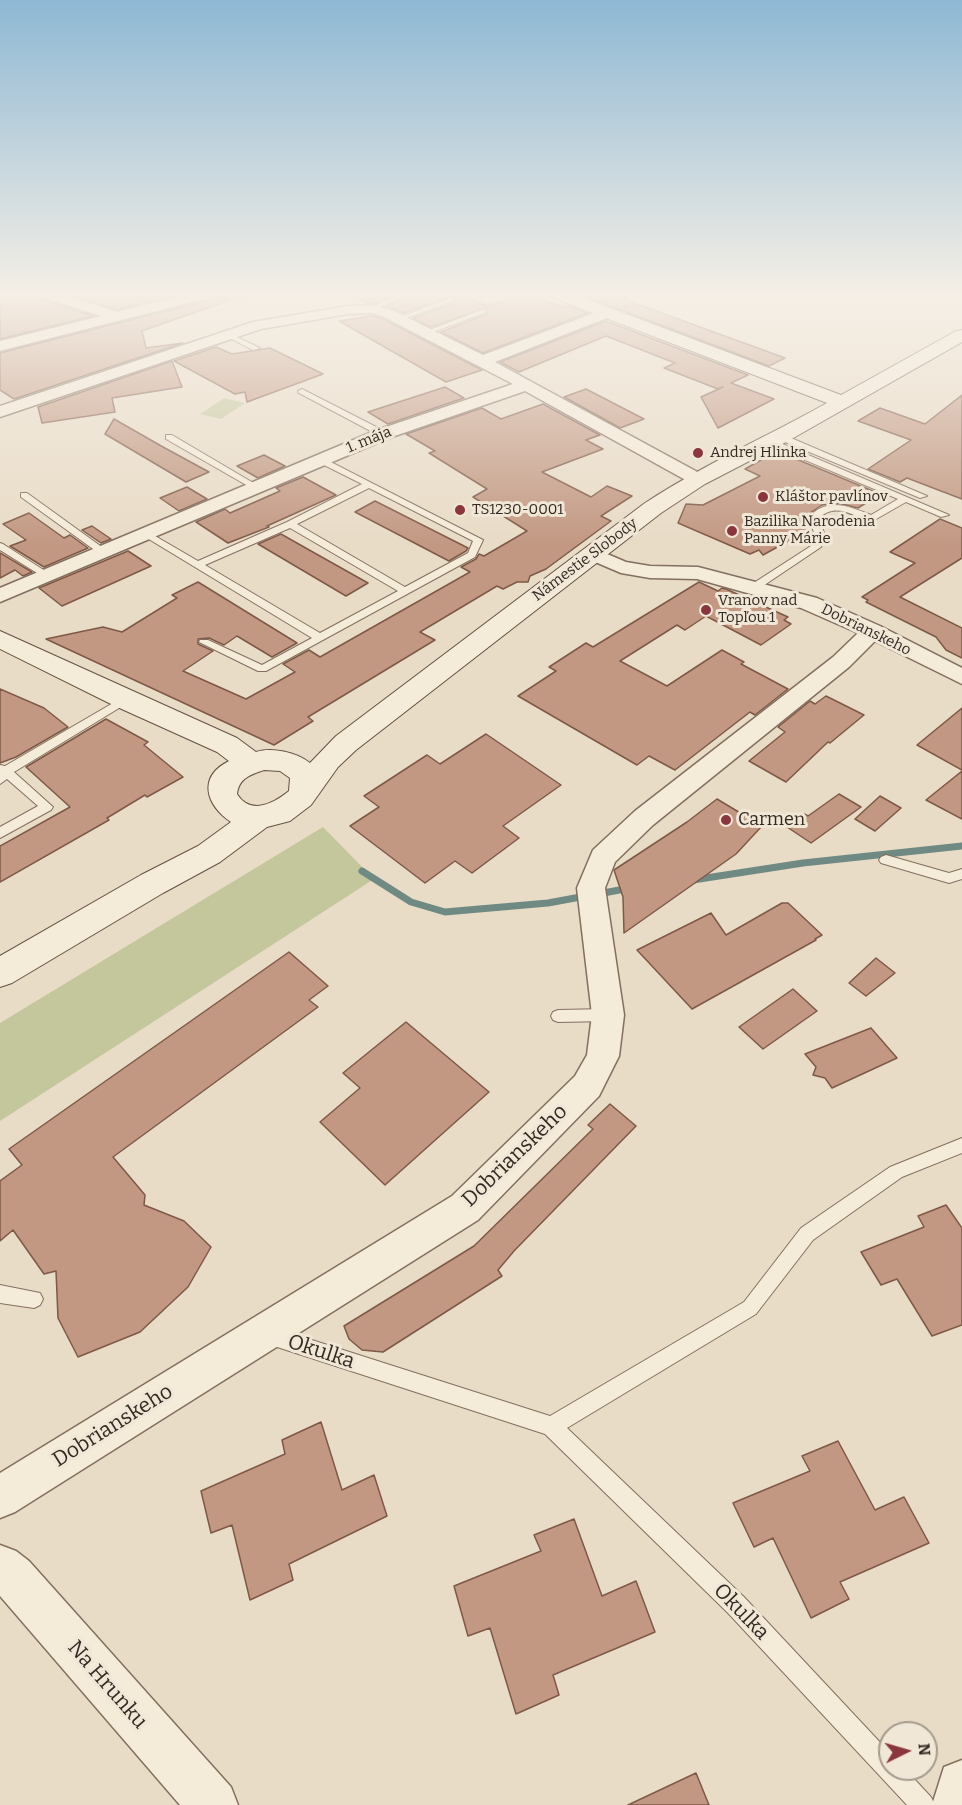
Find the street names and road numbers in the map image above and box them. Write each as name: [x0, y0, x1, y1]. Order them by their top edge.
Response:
street label: 1. mája: [344, 423, 394, 457]
street label: Námestie Slobody: [529, 515, 641, 605]
street label: Dobrianskeho: [818, 600, 914, 660]
street label: Dobrianskeho: [457, 1099, 573, 1213]
street label: Okulka: [284, 1329, 358, 1375]
street label: Dobrianskeho: [48, 1379, 178, 1473]
street label: Okulka: [708, 1578, 774, 1646]
street label: Na Hrunku: [62, 1636, 152, 1734]

